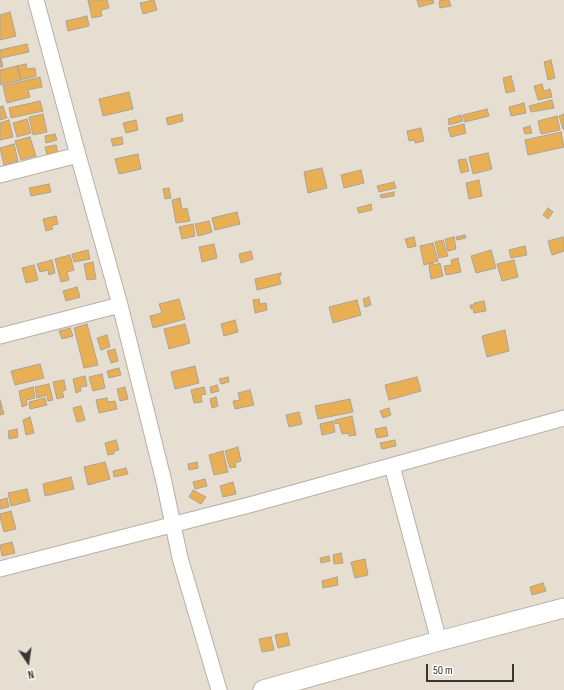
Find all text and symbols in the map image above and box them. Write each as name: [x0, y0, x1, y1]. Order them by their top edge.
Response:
north arrow: [8, 642, 48, 682]
scale bar: [428, 656, 516, 682]
text: 50 m: [433, 663, 453, 678]
text: N: [26, 667, 35, 681]

